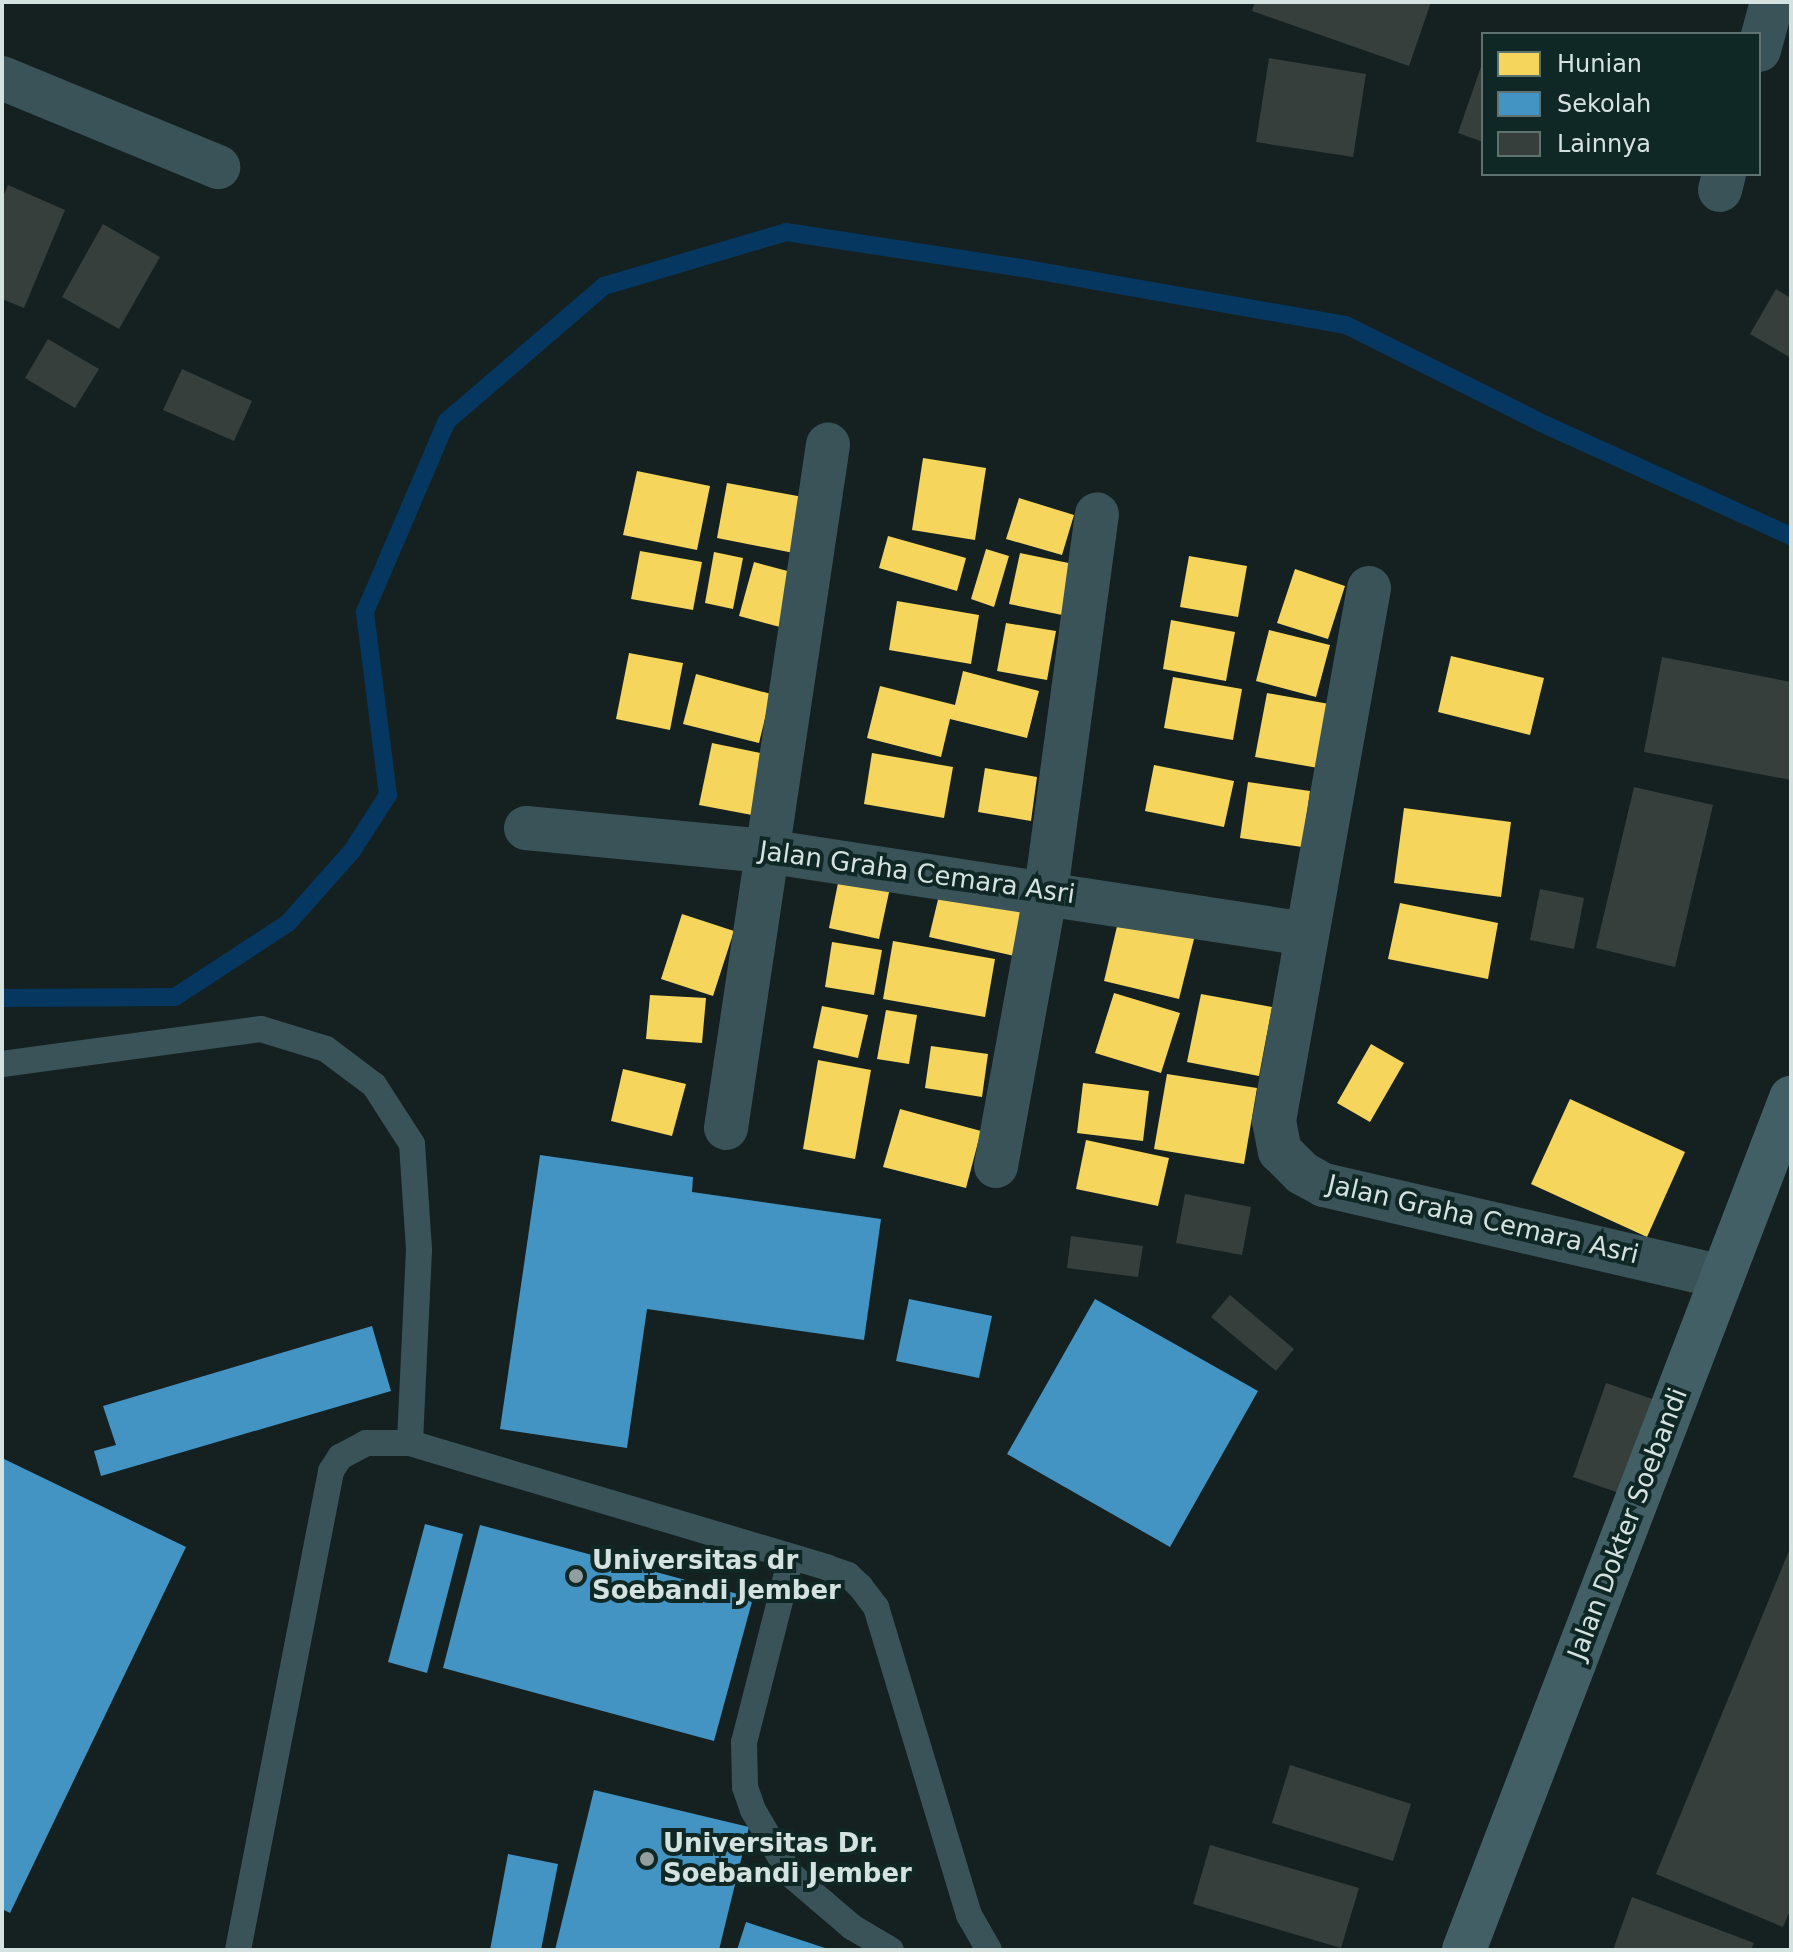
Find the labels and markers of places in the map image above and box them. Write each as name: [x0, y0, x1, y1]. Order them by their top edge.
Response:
place label: Universitas dr Soebandi Jember: [592, 1545, 841, 1606]
marker: Universitas dr Soebandi Jember: [567, 1567, 585, 1585]
place label: Universitas Dr. Soebandi Jember: [663, 1828, 912, 1890]
marker: Universitas Dr. Soebandi Jember: [638, 1850, 656, 1868]

